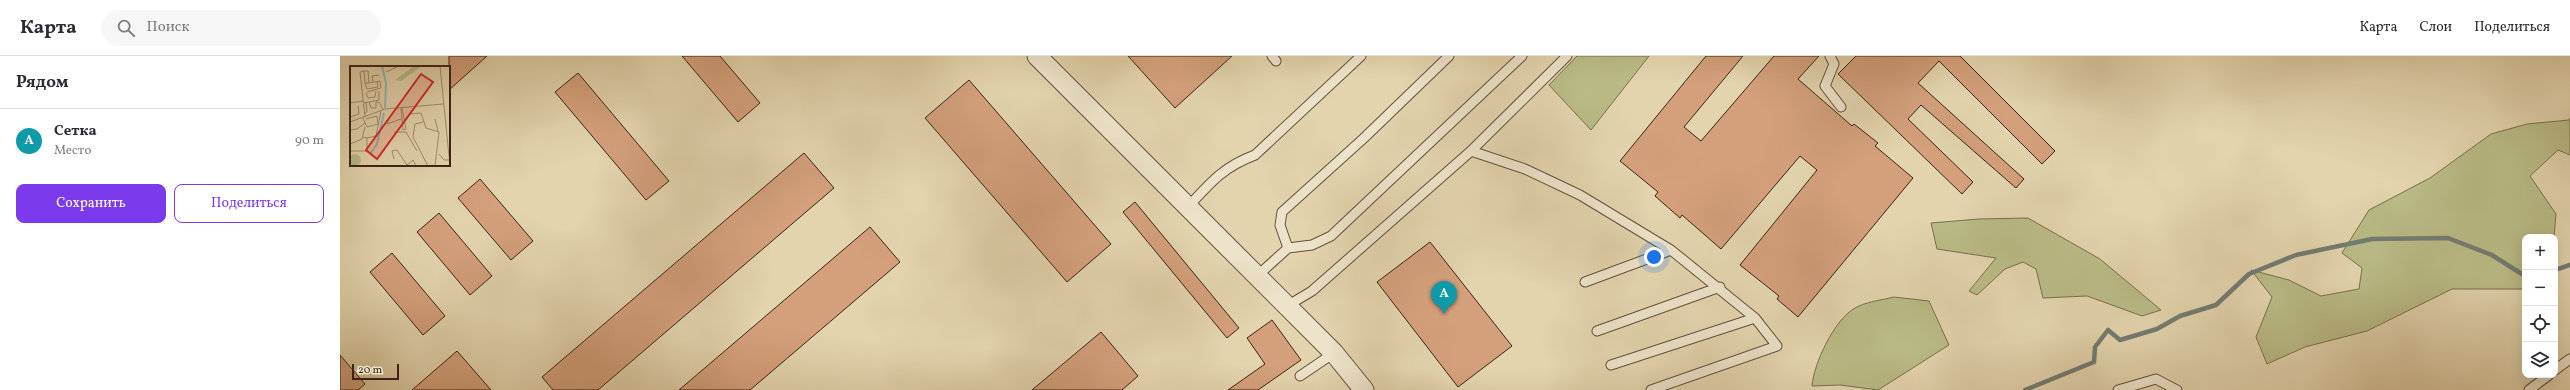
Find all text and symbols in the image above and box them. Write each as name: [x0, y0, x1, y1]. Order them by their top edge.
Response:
search box: [101, 10, 381, 46]
text: Карта: [20, 15, 77, 41]
icon: search: [115, 17, 137, 39]
text: Поиск: [147, 17, 190, 38]
text: Карта: [2359, 18, 2397, 37]
text: Слои: [2419, 18, 2452, 37]
text: Поделиться: [2474, 18, 2550, 37]
inset map: [350, 66, 450, 166]
text: Рядом: [16, 71, 69, 94]
text: Сетка: [54, 121, 97, 142]
text: A: [24, 132, 34, 150]
text: 90 m: [295, 132, 324, 150]
text: Место: [54, 142, 91, 160]
button: Сохранить: [16, 184, 166, 223]
button: Поделиться: [174, 184, 324, 223]
map controls: [2522, 234, 2558, 378]
button: +: [2522, 234, 2558, 270]
your location: [1644, 247, 1664, 267]
button: −: [2522, 270, 2558, 306]
pin: A: [1431, 281, 1457, 314]
button: locate: [2522, 306, 2558, 342]
button: layers: [2522, 342, 2558, 378]
scale bar: [352, 362, 399, 381]
text: 20 m: [358, 363, 382, 378]

